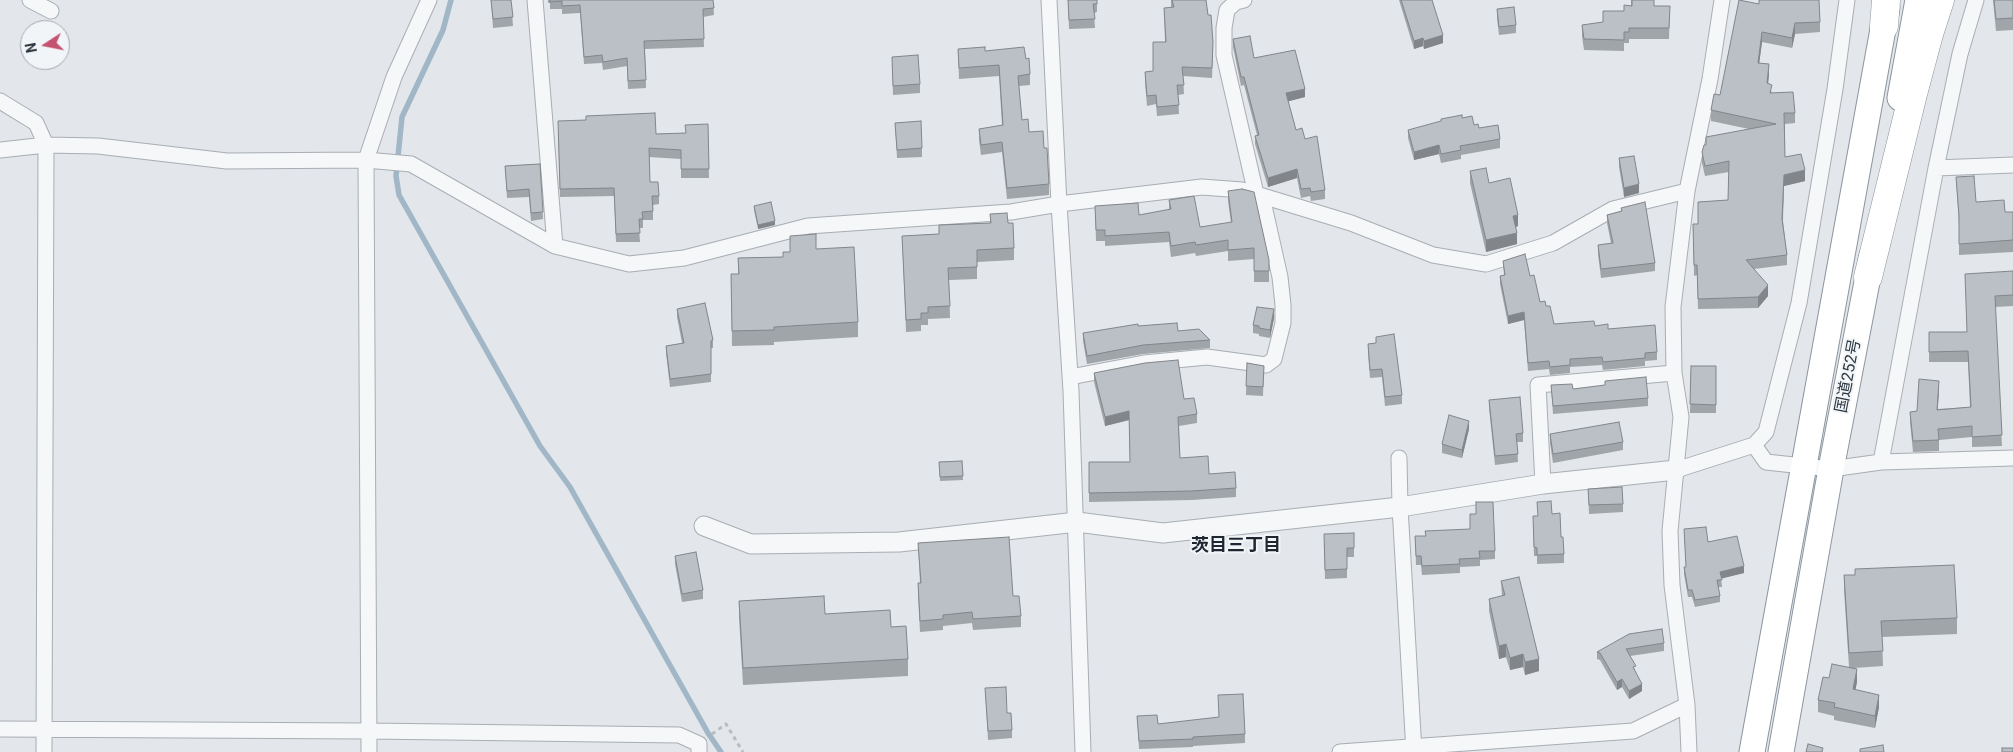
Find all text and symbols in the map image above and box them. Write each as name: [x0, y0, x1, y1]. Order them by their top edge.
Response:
north arrow: [20, 20, 70, 70]
text: N: [22, 41, 40, 54]
street label: 国道252号: [1832, 337, 1866, 415]
district label: 茨目三丁目: [1191, 535, 1281, 557]

